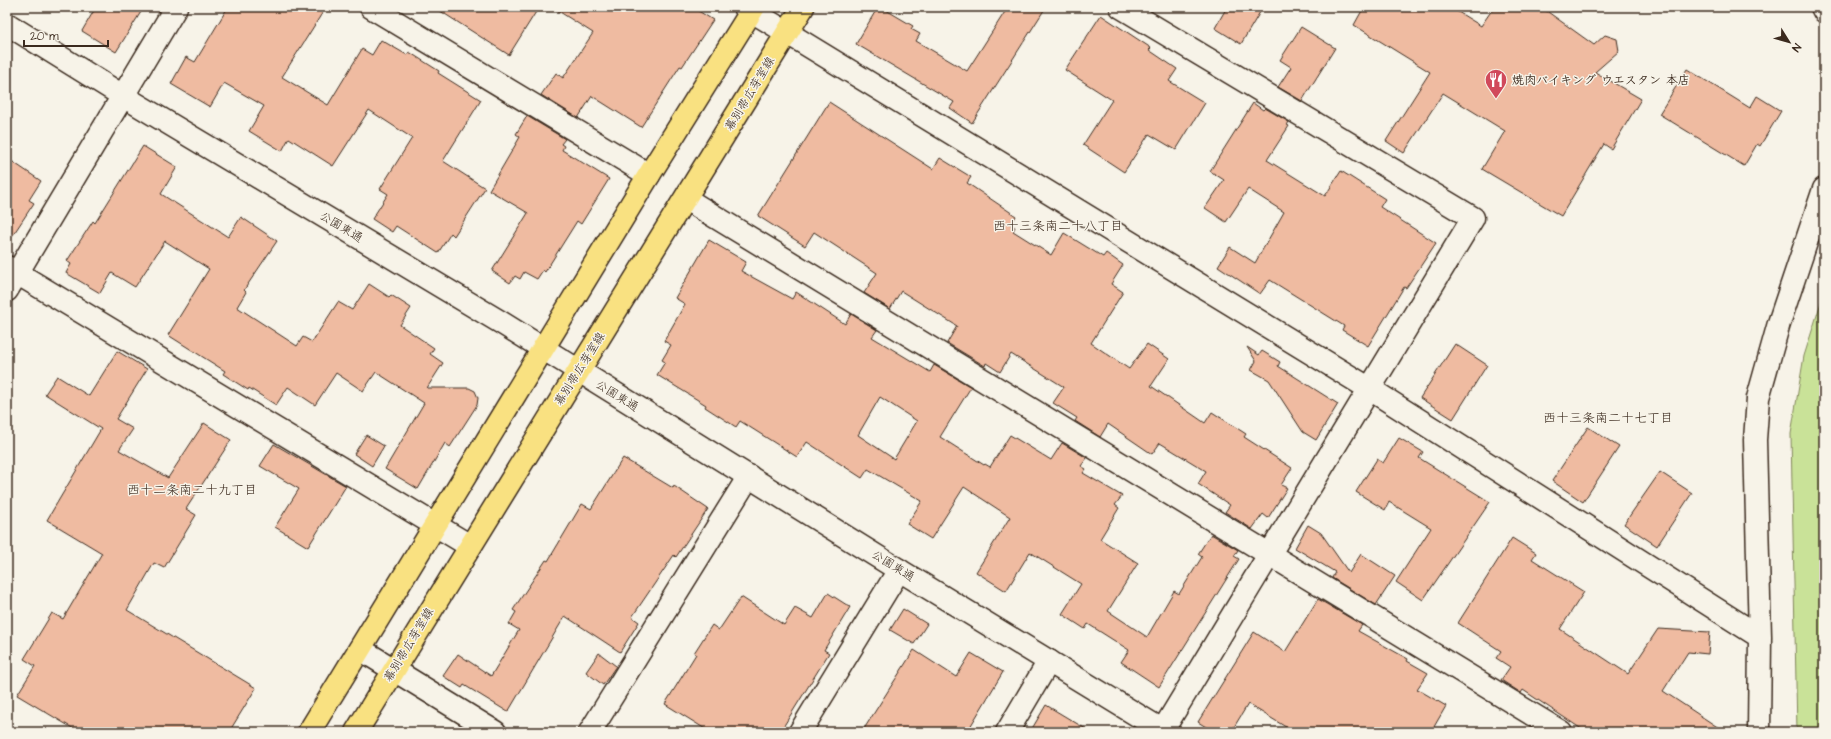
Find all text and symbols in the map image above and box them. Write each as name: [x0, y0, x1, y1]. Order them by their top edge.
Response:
scale bar: [24, 22, 108, 48]
north arrow: [1769, 22, 1809, 62]
text: 20 m: [30, 28, 59, 45]
text: N: [1788, 40, 1805, 55]
street label: 幕別帯広芽室線: [721, 54, 779, 134]
restaurant icon: 焼肉バイキング ウエスタン 本店: [1483, 67, 1509, 100]
place label: 焼肉バイキング ウエスタン 本店: [1512, 72, 1690, 89]
street label: 公園東通: [316, 207, 366, 247]
district label: 西十三条南二十八丁目: [993, 217, 1123, 235]
street label: 幕別帯広芽室線: [551, 329, 609, 409]
street label: 公園東通: [592, 376, 642, 416]
district label: 西十三条南二十七丁目: [1543, 409, 1673, 427]
district label: 西十二条南二十九丁目: [127, 481, 257, 499]
street label: 公園東通: [868, 546, 918, 586]
street label: 幕別帯広芽室線: [380, 605, 438, 685]

